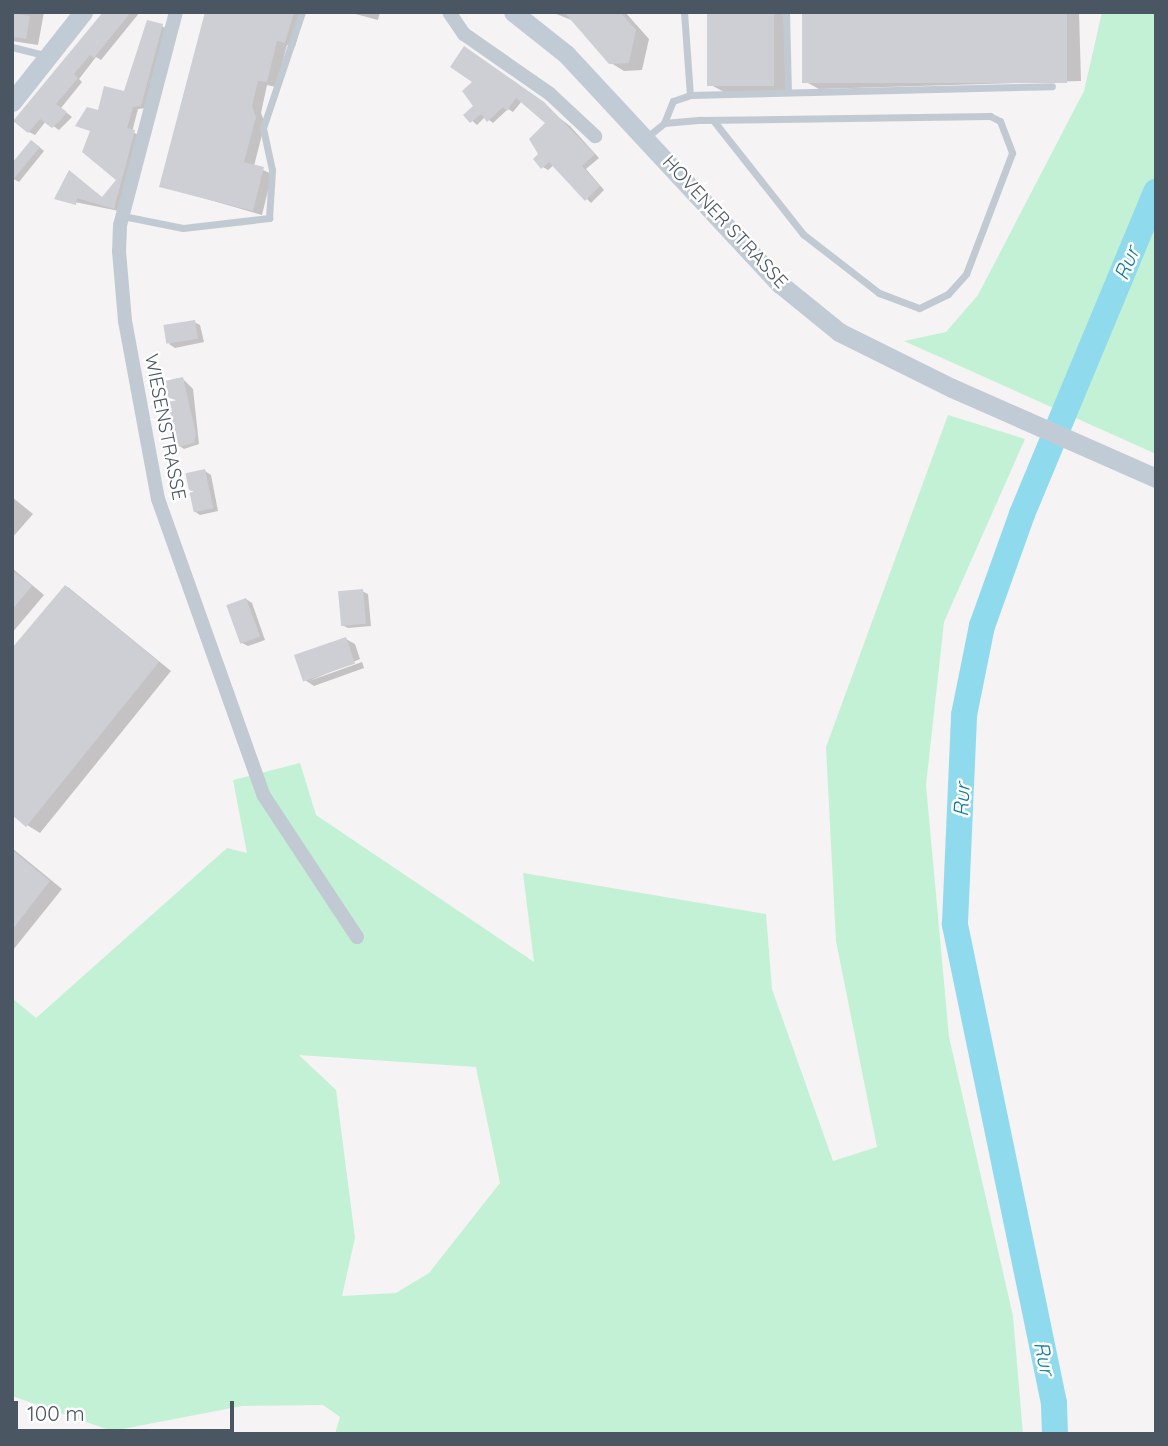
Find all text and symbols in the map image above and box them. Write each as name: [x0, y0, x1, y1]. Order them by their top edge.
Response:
street label: HOVENER STRASSE: [658, 151, 792, 293]
water label: Rur: [1108, 242, 1144, 284]
street label: WIESENSTRASSE: [140, 352, 190, 502]
water label: Rur: [948, 782, 974, 818]
water label: Rur: [1029, 1339, 1061, 1377]
scale bar: [18, 1386, 238, 1430]
text: 100 m: [27, 1400, 85, 1426]

